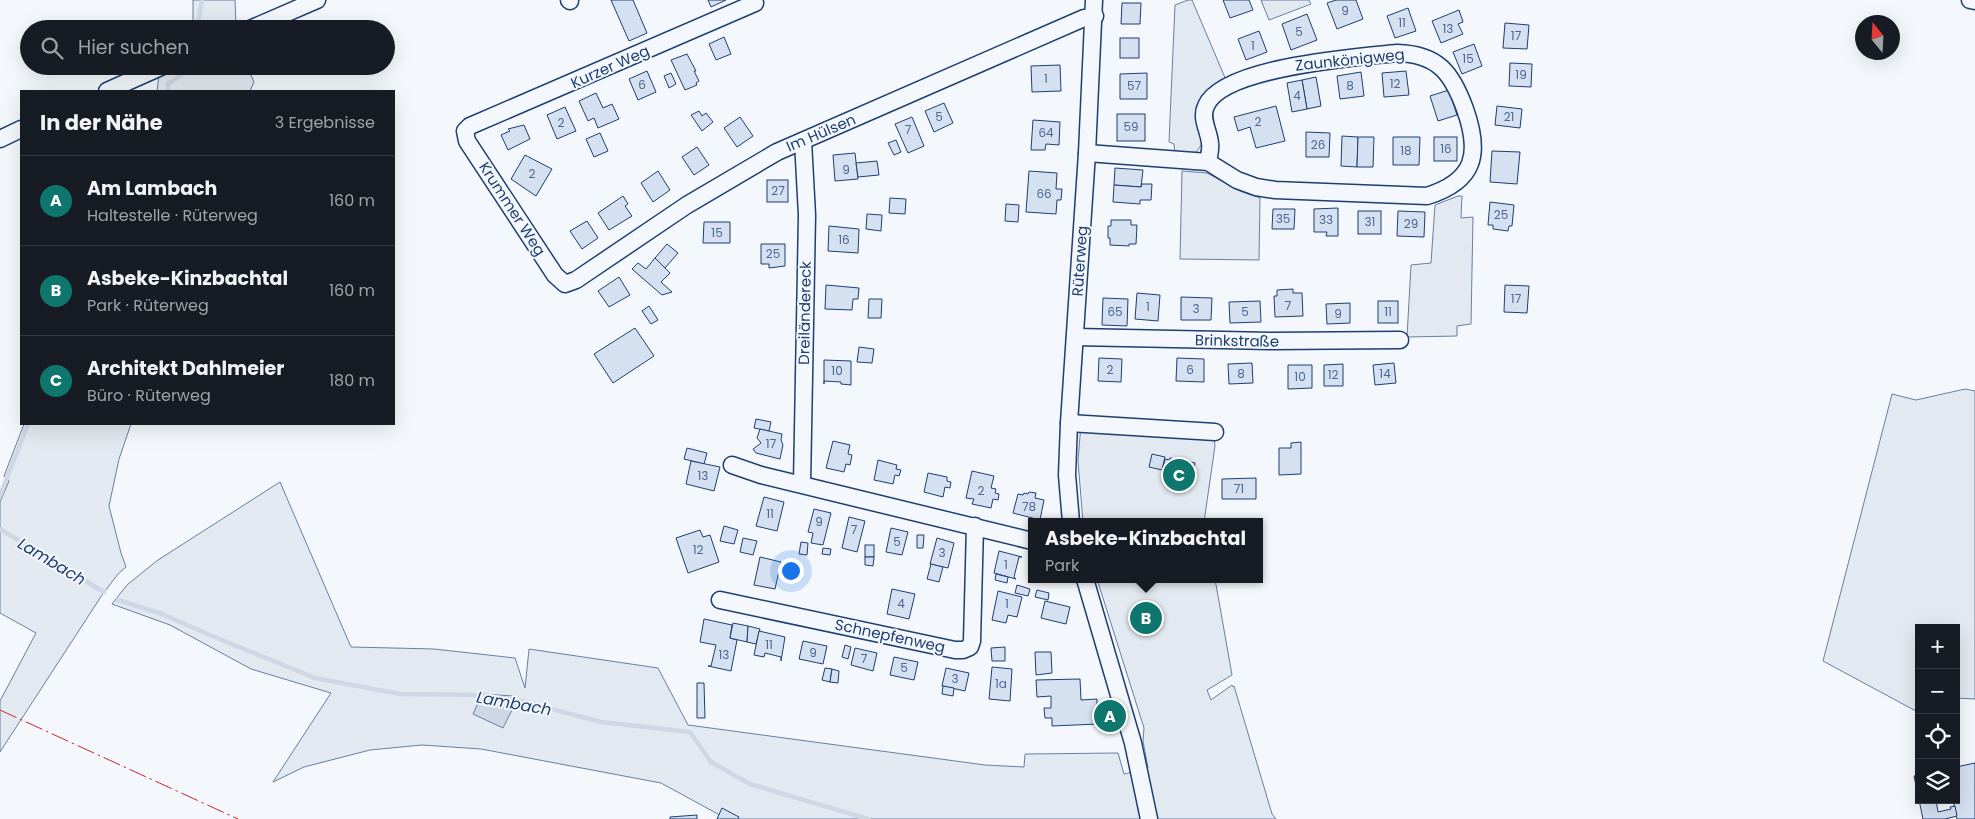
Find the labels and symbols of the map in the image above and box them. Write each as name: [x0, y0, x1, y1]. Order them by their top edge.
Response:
house number: 9: [1341, 2, 1349, 19]
house number: 11: [1398, 14, 1406, 31]
north arrow: [1855, 15, 1900, 60]
house number: 13: [1443, 20, 1453, 37]
house number: 5: [1295, 23, 1303, 40]
house number: 17: [1511, 27, 1522, 44]
house number: 1: [1251, 37, 1255, 54]
street label: Kurzer Weg: [567, 40, 652, 93]
street label: Zaunkönigweg: [1294, 43, 1406, 76]
house number: 15: [1462, 50, 1474, 67]
house number: 19: [1515, 66, 1527, 83]
house number: 1: [1044, 70, 1048, 87]
house number: 12: [1390, 75, 1400, 92]
house number: 6: [638, 76, 646, 93]
house number: 57: [1127, 77, 1141, 94]
house number: 8: [1346, 77, 1354, 94]
house number: 4: [1293, 87, 1301, 104]
house number: 5: [935, 108, 943, 125]
house number: 21: [1504, 108, 1514, 125]
street label: Im Hülsen: [783, 109, 859, 157]
house number: 2: [1255, 113, 1262, 130]
house number: 2: [558, 114, 565, 131]
house number: 59: [1123, 118, 1139, 135]
house number: 7: [905, 121, 912, 138]
house number: 64: [1038, 124, 1054, 141]
house number: 26: [1311, 136, 1325, 153]
house number: 16: [1440, 140, 1452, 157]
house number: 18: [1400, 142, 1412, 159]
street label: Krummer Weg: [474, 158, 551, 260]
house number: 9: [842, 161, 850, 178]
house number: 2: [529, 165, 536, 182]
house number: 27: [771, 182, 785, 199]
house number: 66: [1036, 185, 1052, 202]
house number: 25: [1494, 206, 1508, 223]
house number: 35: [1276, 210, 1290, 227]
house number: 33: [1319, 211, 1333, 228]
house number: 31: [1365, 213, 1375, 230]
house number: 29: [1404, 215, 1418, 232]
house number: 15: [711, 224, 723, 241]
street label: Rüterweg: [1067, 225, 1092, 297]
house number: 16: [838, 231, 850, 248]
house number: 25: [766, 245, 780, 262]
street label: Dreiländereck: [793, 261, 816, 365]
house number: 17: [1511, 290, 1522, 307]
house number: 7: [1285, 297, 1292, 314]
house number: 1: [1146, 298, 1150, 315]
house number: 3: [1192, 300, 1200, 317]
house number: 65: [1107, 303, 1123, 320]
house number: 5: [1241, 303, 1249, 320]
house number: 11: [1384, 303, 1392, 320]
house number: 9: [1334, 305, 1342, 322]
street label: Brinkstraße: [1195, 329, 1279, 352]
house number: 2: [1107, 361, 1114, 378]
house number: 6: [1186, 361, 1194, 378]
house number: 10: [831, 362, 843, 379]
house number: 8: [1237, 365, 1245, 382]
house number: 14: [1379, 365, 1391, 382]
house number: 12: [1328, 366, 1338, 383]
house number: 10: [1294, 368, 1306, 385]
house number: 17: [766, 435, 777, 452]
pin: C: [1163, 456, 1195, 494]
house number: 13: [698, 467, 708, 484]
house number: 71: [1234, 480, 1244, 497]
house number: 2: [978, 482, 985, 499]
house number: 78: [1022, 498, 1036, 515]
house number: 11: [766, 505, 774, 522]
house number: 9: [815, 513, 823, 530]
house number: 7: [851, 521, 858, 538]
water label: Lambach: [13, 532, 90, 591]
house number: 5: [893, 533, 901, 550]
house number: 12: [693, 541, 703, 558]
house number: 3: [938, 544, 946, 561]
house number: 1: [1004, 556, 1008, 573]
your location: [778, 558, 804, 584]
house number: 4: [897, 595, 905, 612]
house number: 1: [1005, 595, 1009, 612]
pin: B: [1130, 599, 1162, 637]
street label: Schnepfenweg: [833, 614, 947, 657]
house number: 11: [765, 636, 773, 653]
house number: 9: [809, 644, 817, 661]
house number: 13: [719, 646, 729, 663]
house number: 7: [861, 650, 868, 667]
house number: 5: [900, 659, 908, 676]
house number: 3: [951, 670, 959, 687]
house number: 1a: [995, 675, 1007, 692]
water label: Lambach: [475, 686, 553, 721]
pin: A: [1094, 697, 1126, 735]

